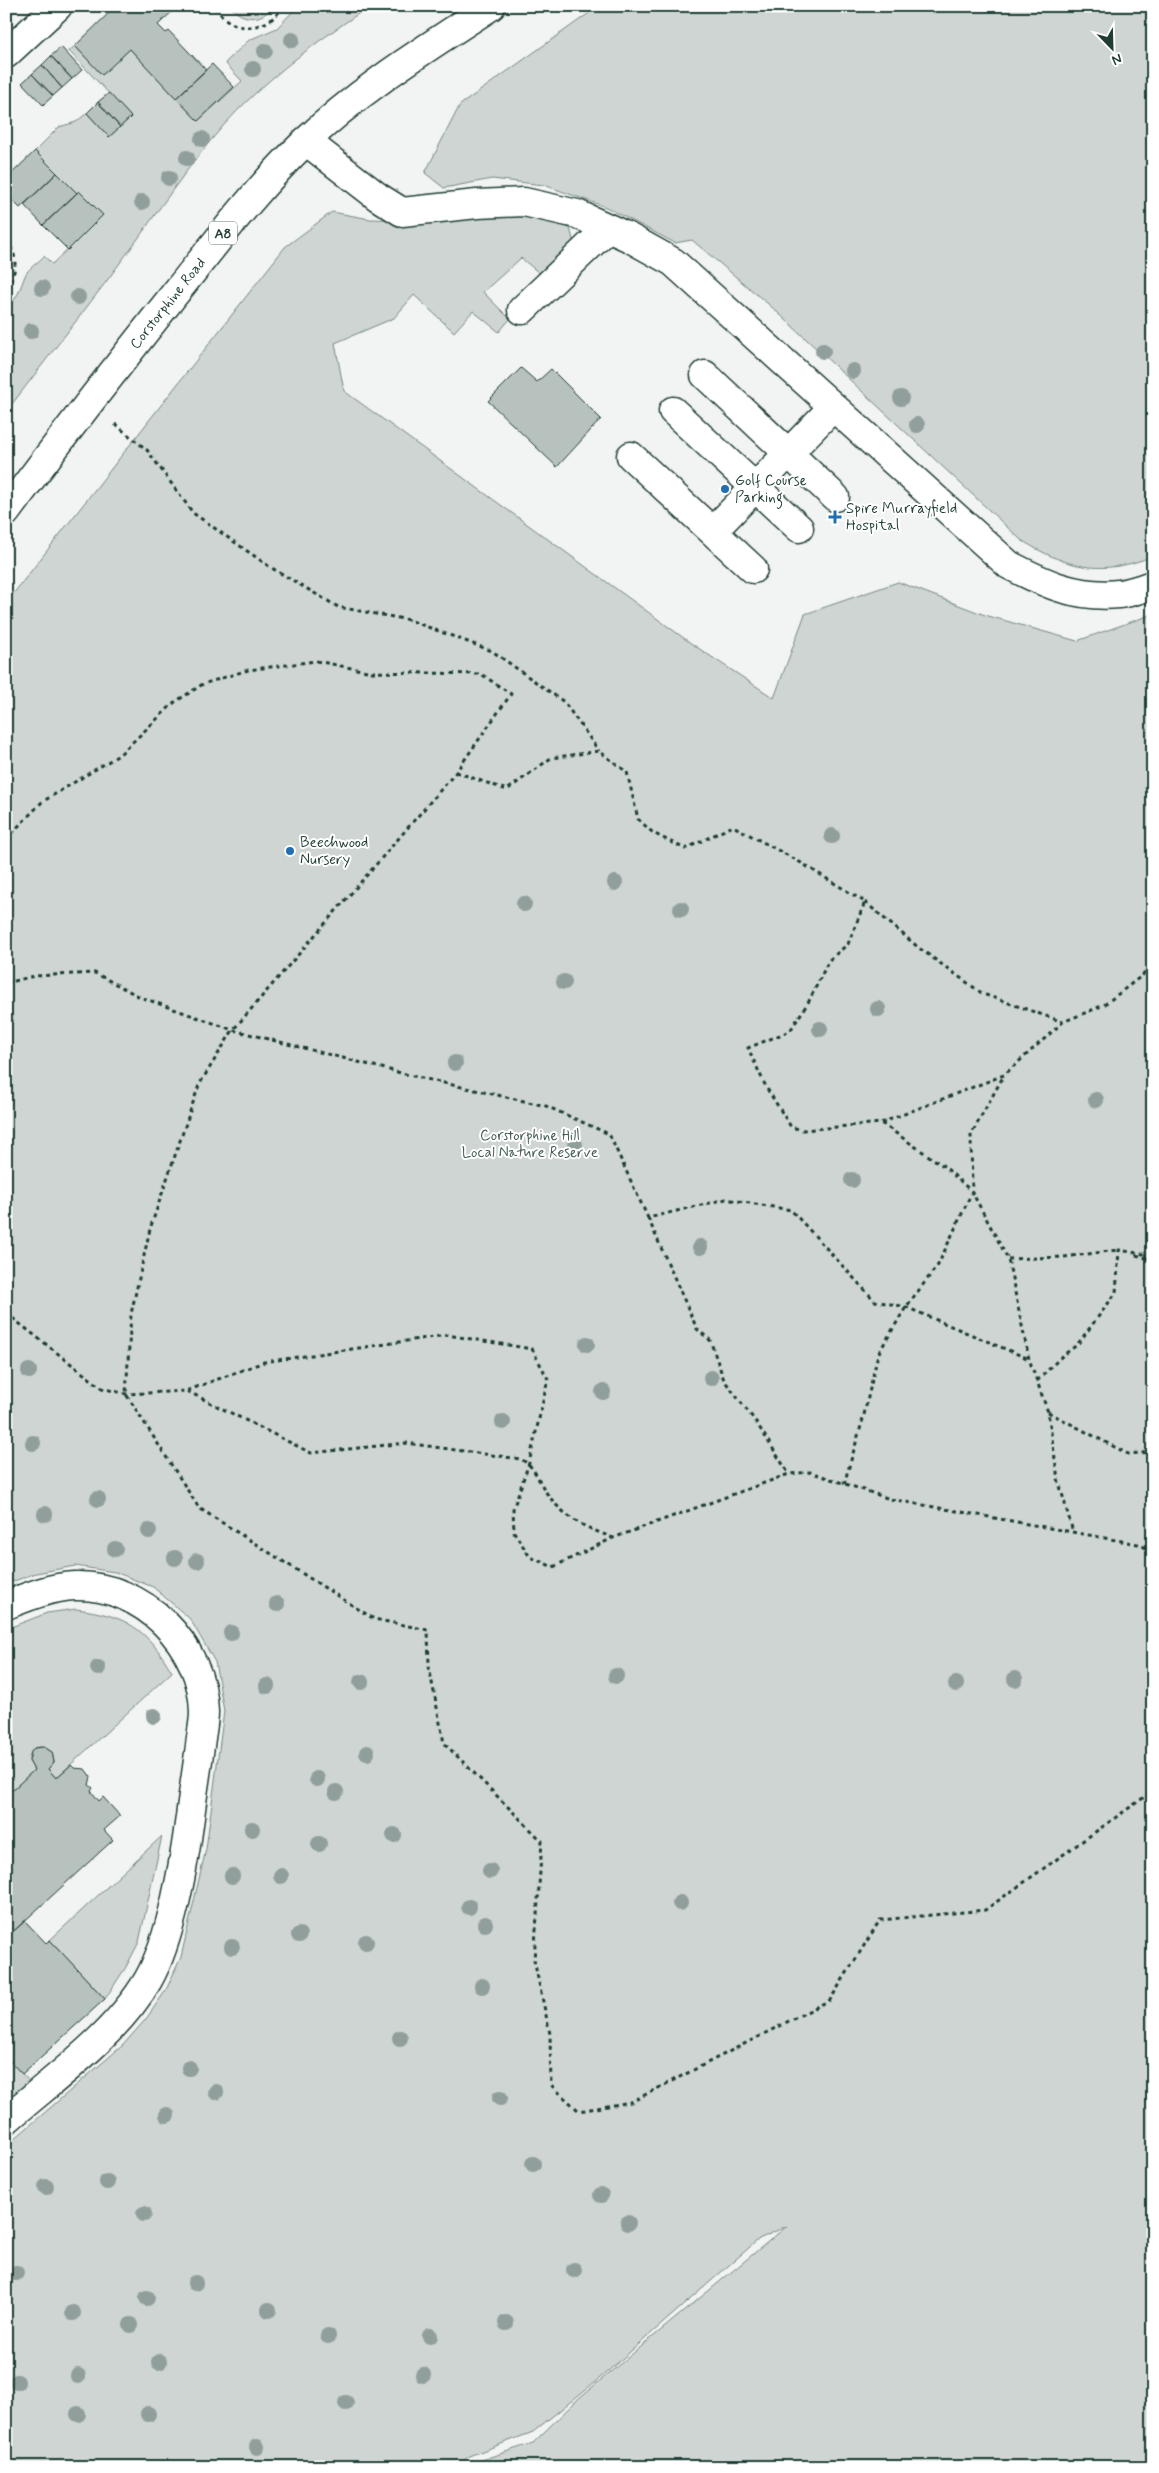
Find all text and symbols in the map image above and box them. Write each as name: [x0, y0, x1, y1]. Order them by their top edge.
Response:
north arrow: [1086, 22, 1136, 72]
text: N: [1109, 49, 1124, 69]
road number: A8: [209, 222, 237, 244]
street label: Corstorphine Road: [126, 254, 211, 354]
place label: Golf Course Parking: [735, 471, 807, 509]
marker: Golf Course Parking: [719, 483, 731, 495]
place label: Spire Murrayfield Hospital: [846, 499, 957, 536]
marker: Spire Murrayfield Hospital: [828, 510, 842, 524]
place label: Beechwood Nursery: [300, 833, 368, 870]
marker: Beechwood Nursery: [284, 845, 296, 857]
park label: Corstorphine Hill Local Nature Reserve: [462, 1126, 598, 1163]

